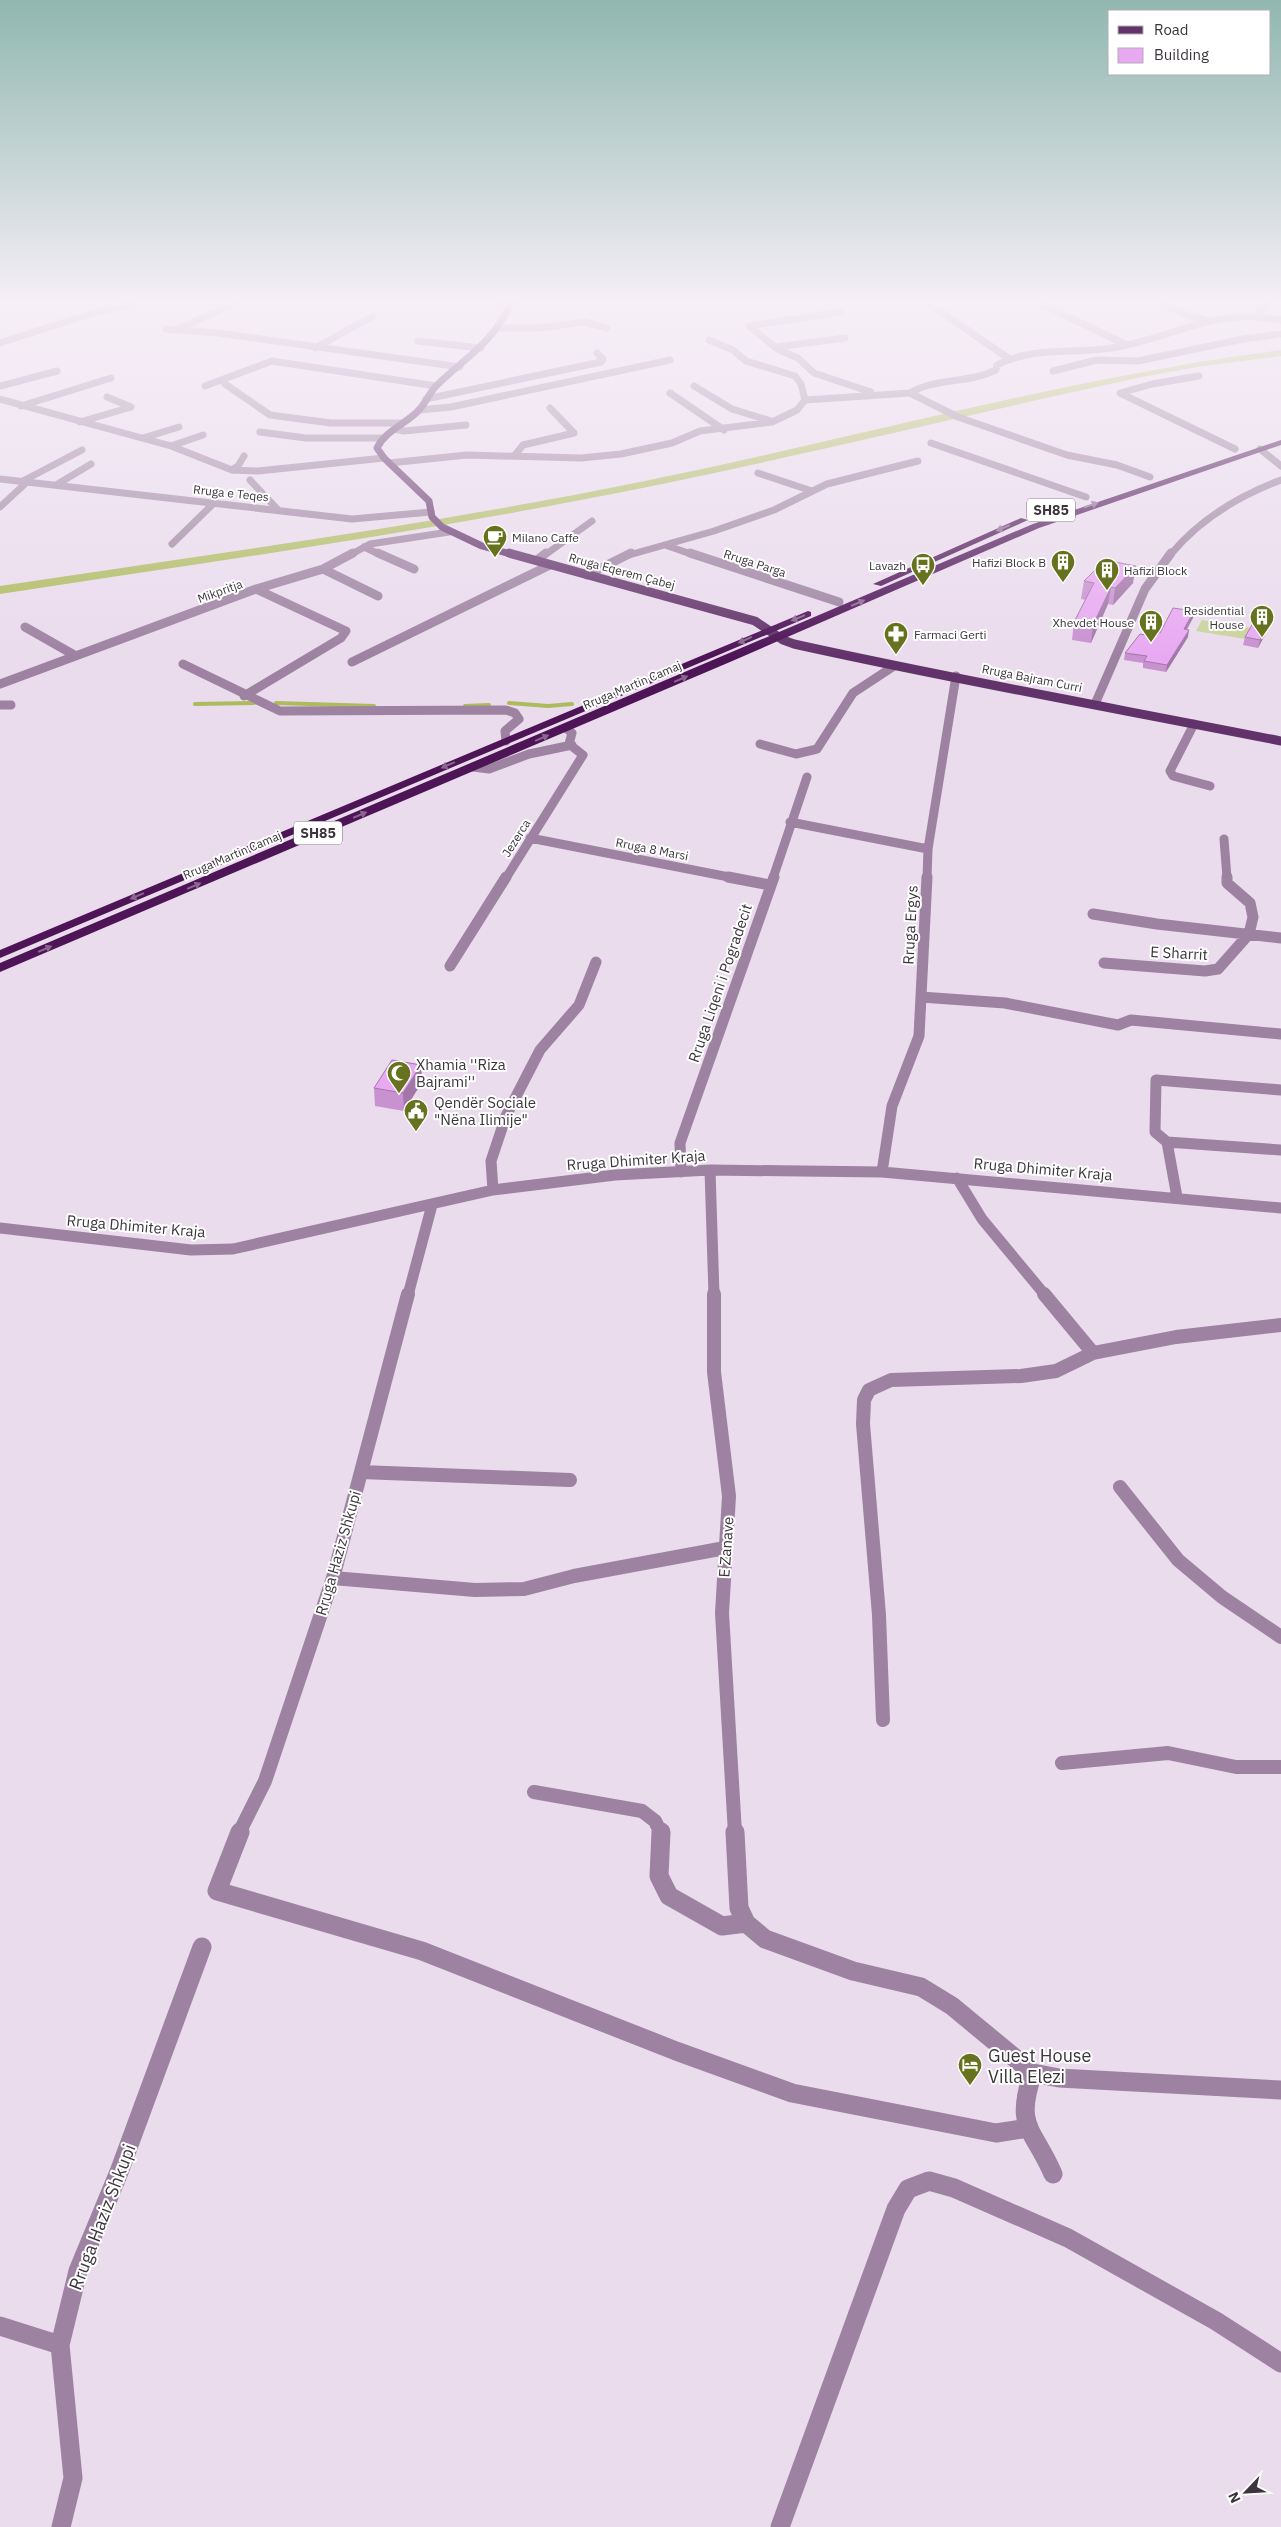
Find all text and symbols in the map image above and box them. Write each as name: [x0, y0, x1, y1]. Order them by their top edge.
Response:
legend: [1108, 10, 1271, 75]
text: Road: [1154, 20, 1189, 39]
text: Building: [1154, 45, 1209, 64]
street label: Rruga e Teqes: [192, 482, 270, 504]
road number: SH85: [1027, 498, 1075, 522]
one-way arrow: [1083, 501, 1098, 509]
cafe icon: Milano Caffe: [482, 524, 508, 558]
one-way arrow: [996, 525, 1010, 533]
place label: Milano Caffe: [512, 530, 579, 545]
street label: Rruga Parga: [722, 546, 789, 580]
building icon: Hafizi Block B: [1050, 549, 1076, 583]
street label: Rruga Eqerem Çabej: [567, 550, 677, 592]
bus stop icon: Lavazh: [910, 552, 936, 586]
place label: Hafizi Block B: [972, 555, 1046, 570]
building icon: Hafizi Block: [1094, 557, 1120, 591]
place label: Lavazh: [869, 558, 906, 573]
place label: Hafizi Block: [1124, 563, 1188, 578]
street label: Mikpritja: [195, 576, 245, 606]
one-way arrow: [851, 599, 865, 607]
place label: Residential House: [1184, 603, 1244, 632]
building icon: Residential House: [1249, 604, 1275, 638]
building icon: Xhevdet House: [1138, 609, 1164, 643]
one-way arrow: [791, 614, 806, 622]
place label: Xhevdet House: [1052, 615, 1134, 630]
pharmacy icon: Farmaci Gerti: [883, 621, 909, 655]
place label: Farmaci Gerti: [914, 627, 986, 642]
one-way arrow: [738, 637, 752, 645]
street label: Rruga Martin Camaj: [580, 657, 684, 713]
street label: Rruga Bajram Curri: [981, 661, 1083, 695]
one-way arrow: [674, 675, 688, 683]
one-way arrow: [535, 734, 550, 742]
one-way arrow: [441, 762, 455, 770]
one-way arrow: [353, 811, 367, 819]
street label: Jezerca: [499, 816, 534, 860]
road number: SH85: [294, 821, 342, 844]
street label: Rruga Martin Camaj: [180, 827, 284, 883]
street label: Rruga 8 Marsi: [614, 835, 690, 863]
one-way arrow: [187, 881, 202, 889]
street label: Rruga Ergys: [898, 885, 922, 965]
one-way arrow: [130, 892, 144, 900]
street label: Rruga Liqeni i Pogradecit: [684, 901, 756, 1065]
street label: E Sharrit: [1150, 942, 1208, 964]
one-way arrow: [38, 945, 52, 953]
place label: Xhamia ''Riza Bajrami'': [416, 1055, 506, 1091]
mosque icon: Xhamia ''Riza Bajrami'': [386, 1060, 412, 1094]
place label: Qendër Sociale "Nëna Ilimije": [434, 1093, 536, 1129]
public building icon: Qendër Sociale "Nëna Ilimije": [403, 1098, 429, 1132]
street label: Rruga Dhimiter Kraja: [566, 1146, 706, 1174]
street label: Rruga Dhimiter Kraja: [973, 1153, 1113, 1185]
street label: Rruga Dhimiter Kraja: [66, 1210, 206, 1242]
street label: Rruga Haziz Shkupi: [311, 1488, 365, 1618]
street label: E Zanave: [714, 1516, 738, 1578]
place label: Guest House Villa Elezi: [988, 2044, 1092, 2088]
hotel icon: Guest House Villa Elezi: [957, 2052, 983, 2086]
street label: Rruga Haziz Shkupi: [64, 2141, 140, 2293]
north arrow: [1221, 2467, 1271, 2517]
text: N: [1224, 2489, 1245, 2506]

